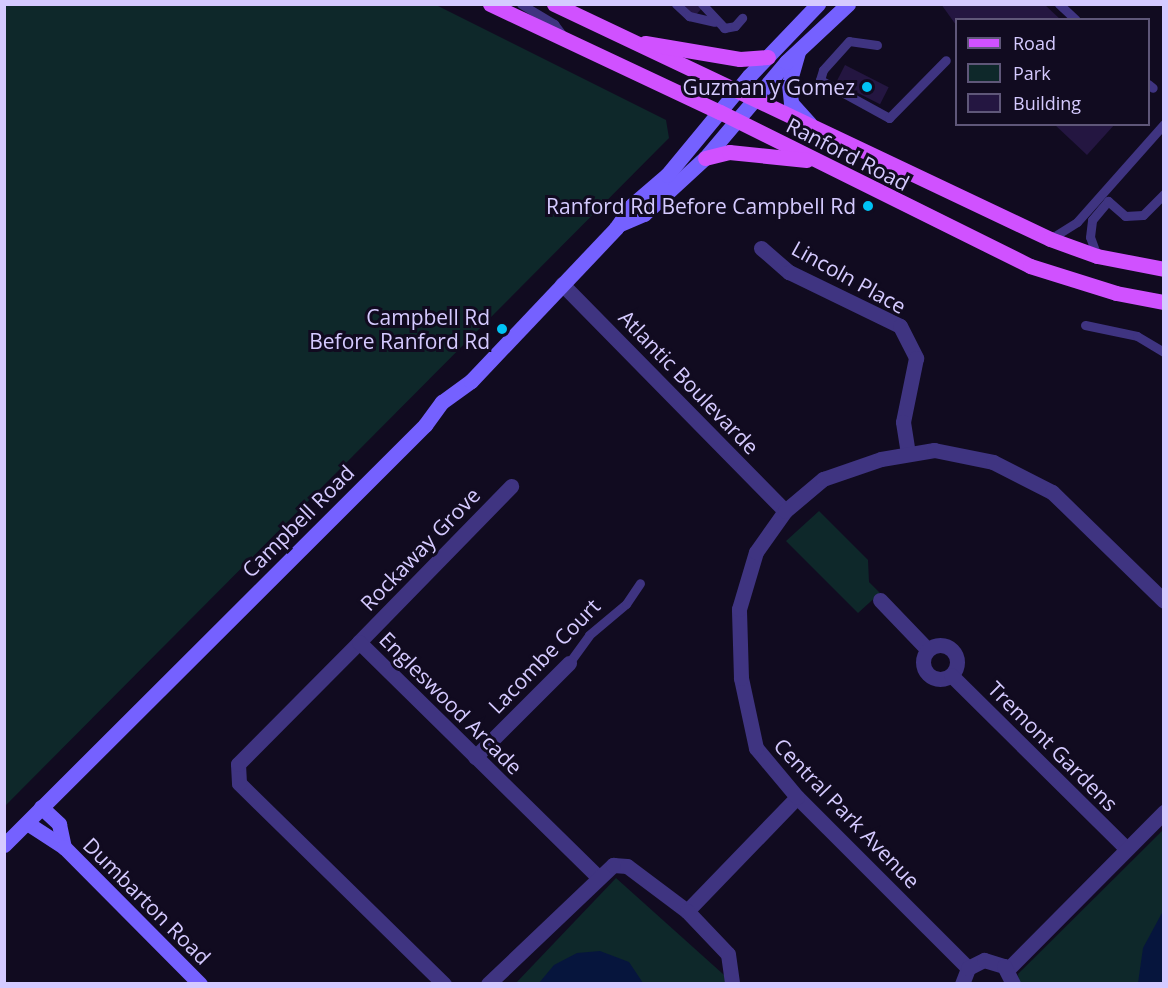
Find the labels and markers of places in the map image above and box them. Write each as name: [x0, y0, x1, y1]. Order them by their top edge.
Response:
place label: Guzman y Gomez: [683, 74, 855, 100]
marker: Guzman y Gomez: [860, 80, 874, 94]
place label: Ranford Rd Before Campbell Rd: [546, 193, 856, 219]
marker: Ranford Rd Before Campbell Rd: [861, 199, 875, 213]
place label: Campbell Rd Before Ranford Rd: [309, 304, 490, 354]
marker: Campbell Rd Before Ranford Rd: [495, 322, 509, 336]

